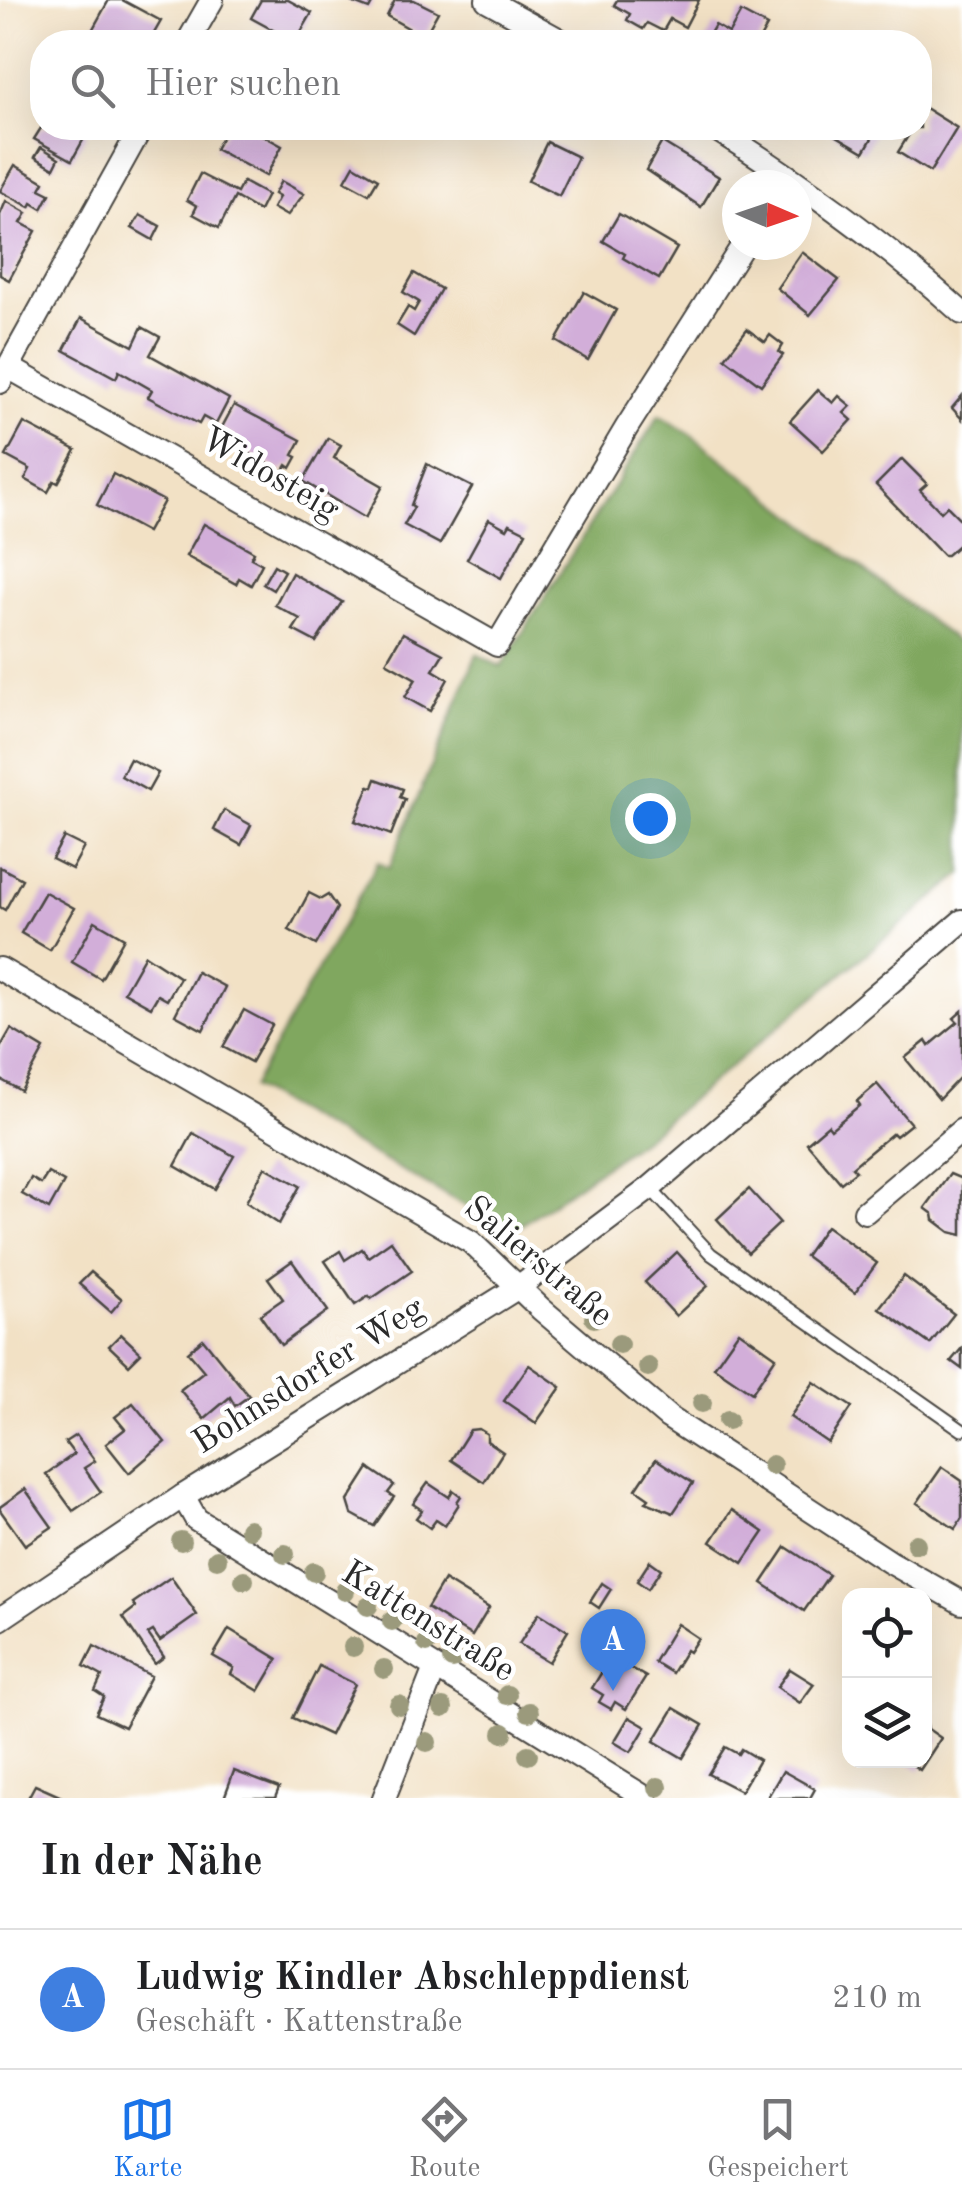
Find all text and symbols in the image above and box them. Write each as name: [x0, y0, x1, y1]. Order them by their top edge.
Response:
search box: [30, 30, 932, 140]
icon: search: [65, 58, 120, 113]
text: Hier suchen: [145, 66, 341, 104]
north arrow: [722, 170, 812, 260]
street label: Widosteig: [195, 422, 345, 528]
your location: [625, 793, 676, 844]
street label: Salierstraße: [457, 1190, 619, 1334]
street label: Bohnsdorfer Weg: [187, 1291, 431, 1461]
street label: Kattenstraße: [335, 1555, 521, 1689]
map controls: [842, 1588, 932, 1768]
button: locate: [842, 1588, 932, 1678]
pin: A: [580, 1608, 646, 1691]
button: layers: [842, 1678, 932, 1768]
text: In der Nähe: [40, 1842, 263, 1884]
text: Ludwig Kindler Abschleppdienst: [135, 1960, 689, 1998]
text: A: [60, 1983, 85, 2015]
text: 210 m: [832, 1983, 922, 2015]
text: Geschäft · Kattenstraße: [135, 2007, 462, 2039]
tab: Karte: [113, 2092, 182, 2187]
tab: Route: [409, 2092, 481, 2187]
tab: Gespeichert: [707, 2092, 849, 2187]

